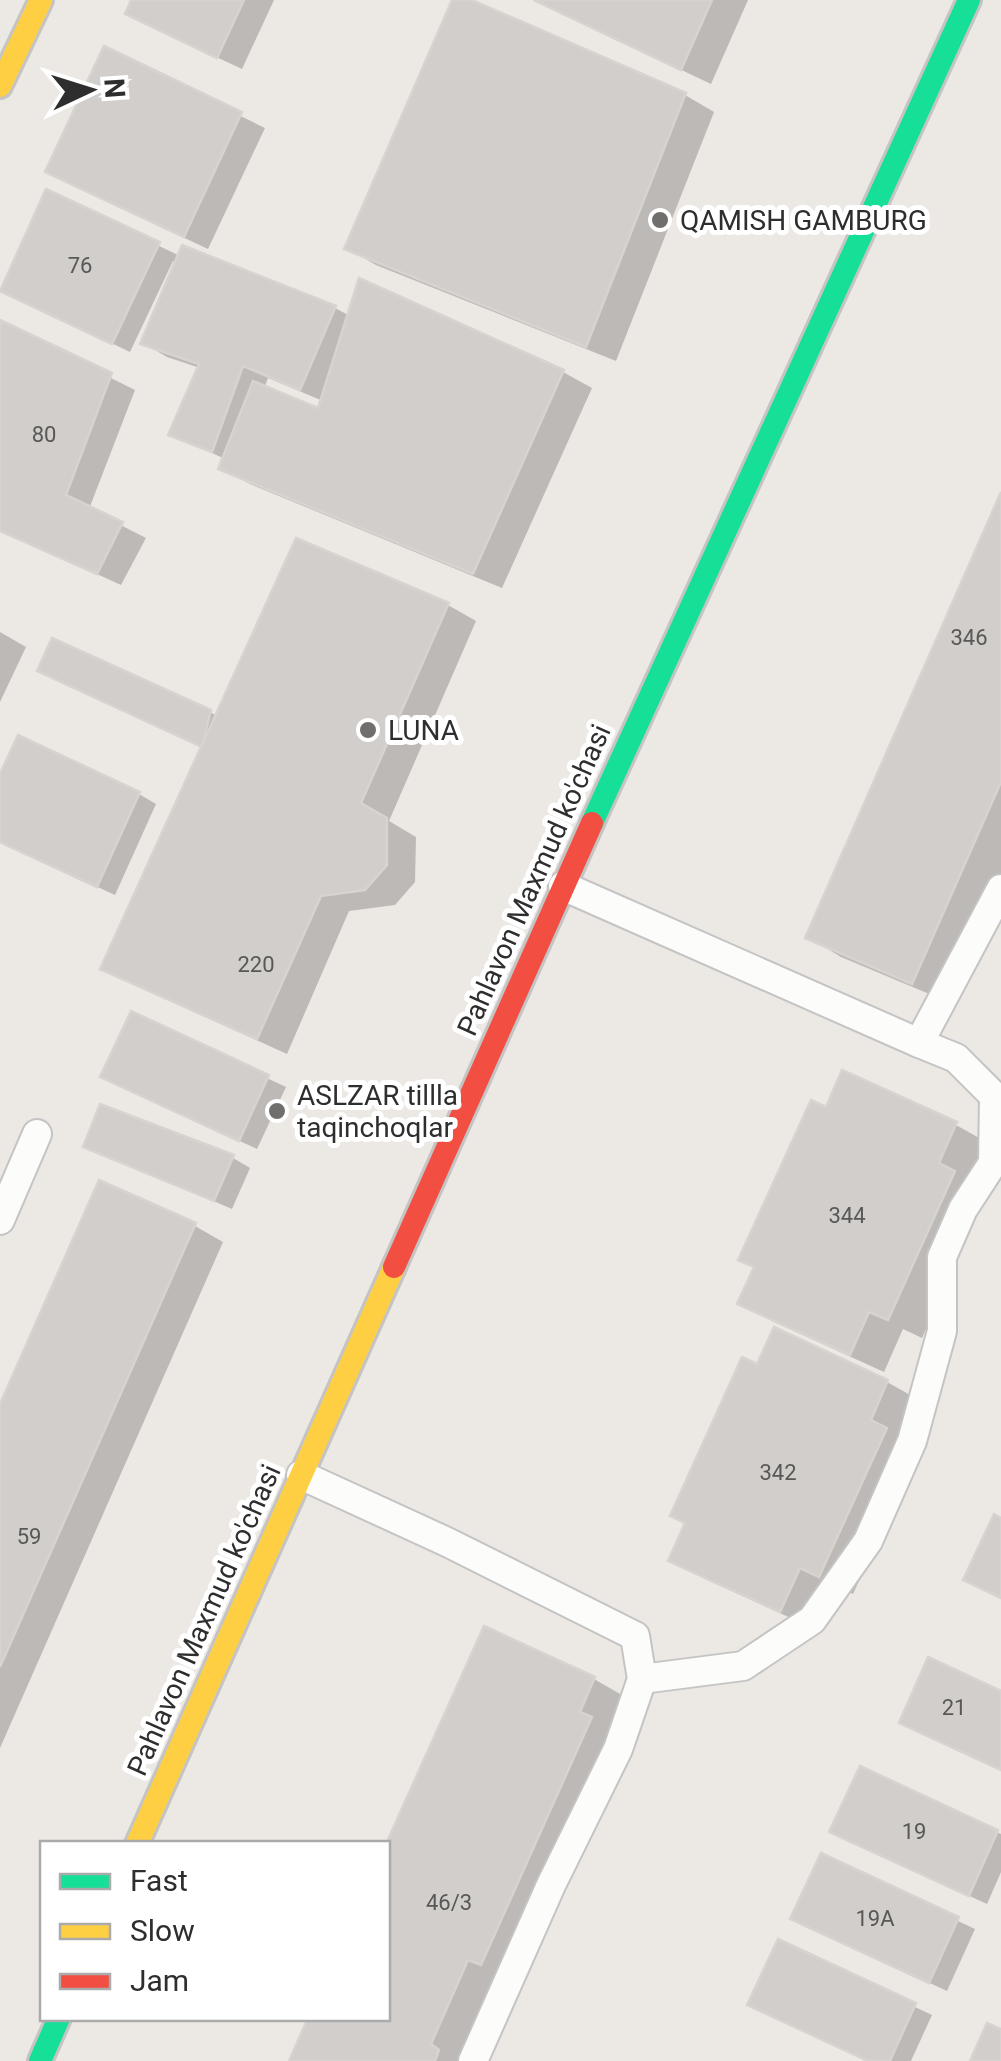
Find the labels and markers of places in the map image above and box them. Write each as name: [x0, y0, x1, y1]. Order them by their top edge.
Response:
place label: QAMISH GAMBURG: [680, 204, 927, 237]
marker: QAMISH GAMBURG: [649, 209, 671, 231]
place label: LUNA: [388, 714, 459, 747]
marker: LUNA: [357, 719, 379, 741]
place label: ASLZAR tillla taqinchoqlar: [297, 1079, 458, 1144]
marker: ASLZAR tillla taqinchoqlar: [266, 1100, 288, 1122]

